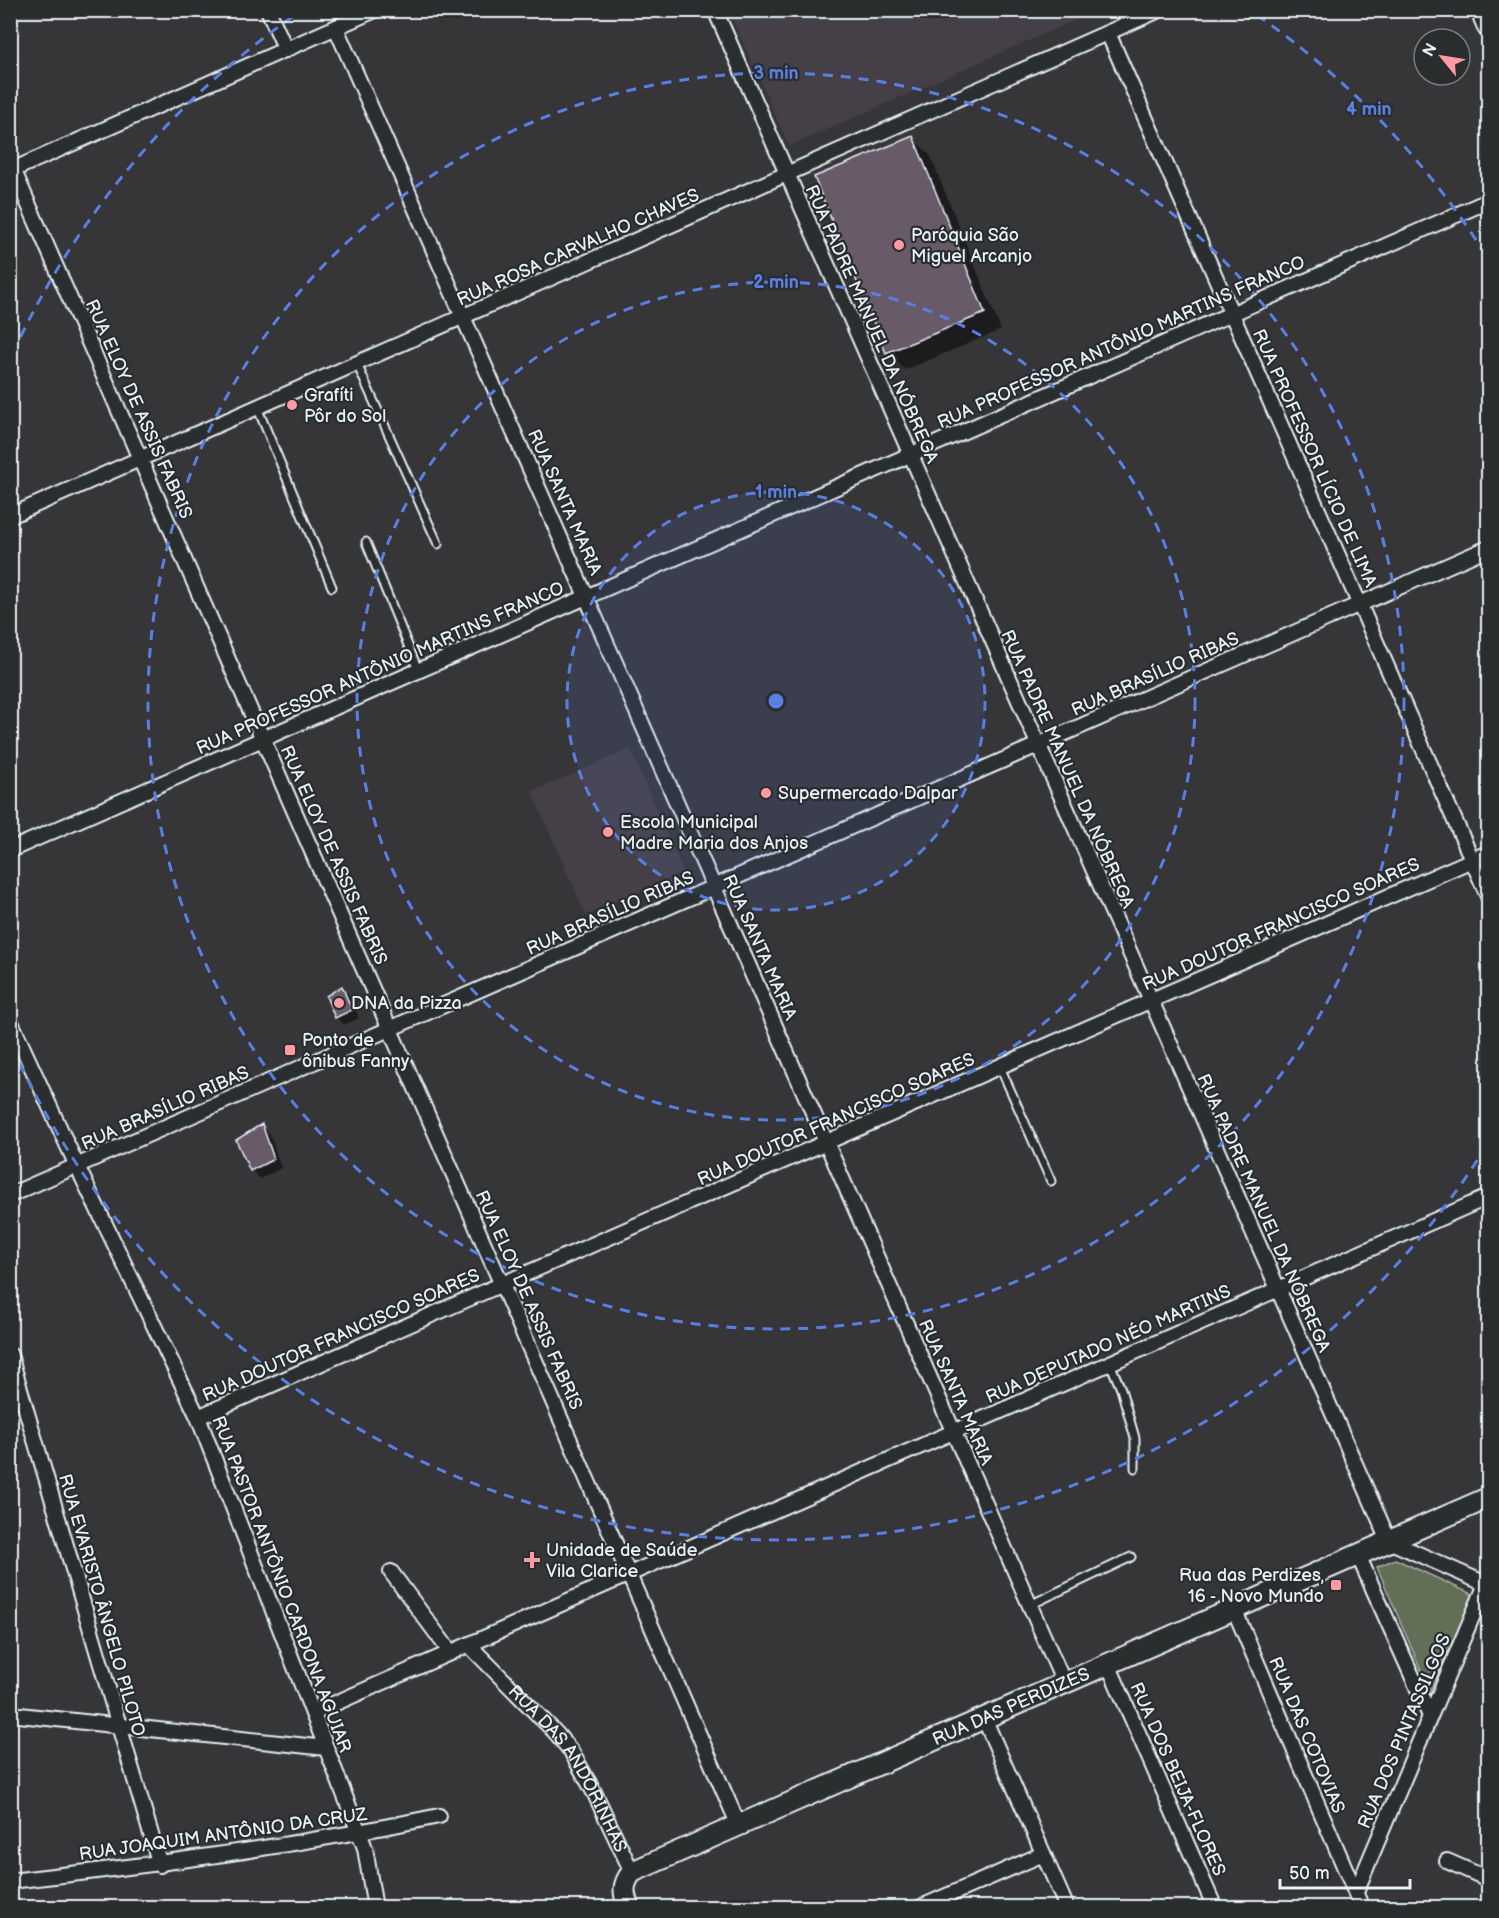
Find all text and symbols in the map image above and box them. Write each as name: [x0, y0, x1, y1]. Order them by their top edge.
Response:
north arrow: [1412, 27, 1472, 87]
text: N: [1419, 40, 1442, 60]
text: 3 min: [753, 63, 799, 84]
text: 4 min: [1346, 99, 1392, 120]
street label: RUA PADRE MANUEL DA NÓBREGA: [800, 181, 944, 467]
street label: RUA ROSA CARVALHO CHAVES: [454, 184, 703, 311]
place label: Paróquia São Miguel Arcanjo: [911, 225, 1032, 267]
marker: Paróquia São Miguel Arcanjo: [892, 238, 906, 252]
street label: RUA PROFESSOR ANTÔNIO MARTINS FRANCO: [933, 250, 1308, 433]
text: 2 min: [753, 272, 799, 293]
street label: RUA ELOY DE ASSIS FABRIS: [81, 296, 197, 522]
street label: RUA PROFESSOR LÍCIO DE LIMA: [1248, 325, 1383, 590]
place label: Grafíti Pôr do Sol: [304, 385, 386, 427]
marker: Grafíti Pôr do Sol: [285, 398, 299, 412]
street label: RUA SANTA MARIA: [523, 426, 606, 578]
text: 1 min: [755, 482, 797, 503]
street label: RUA PROFESSOR ANTÔNIO MARTINS FRANCO: [192, 576, 567, 759]
street label: RUA PADRE MANUEL DA NÓBREGA: [996, 626, 1140, 912]
street label: RUA BRASÍLIO RIBAS: [1067, 626, 1242, 721]
centre of rings: [766, 691, 786, 711]
street label: RUA ELOY DE ASSIS FABRIS: [276, 742, 392, 968]
place label: Supermercado Dalpar: [778, 783, 958, 804]
marker: Supermercado Dalpar: [759, 786, 773, 800]
place label: Escola Municipal Madre Maria dos Anjos: [620, 812, 808, 854]
marker: Escola Municipal Madre Maria dos Anjos: [601, 825, 615, 839]
street label: RUA DOUTOR FRANCISCO SOARES: [1139, 854, 1423, 995]
street label: RUA BRASÍLIO RIBAS: [522, 865, 697, 960]
street label: RUA SANTA MARIA: [718, 871, 801, 1023]
place label: DNA da Pizza: [351, 993, 462, 1014]
marker: DNA da Pizza: [332, 996, 346, 1010]
place label: Ponto de ônibus Fanny: [302, 1030, 410, 1072]
marker: Ponto de ônibus Fanny: [283, 1043, 297, 1057]
street label: RUA DOUTOR FRANCISCO SOARES: [694, 1049, 978, 1190]
street label: RUA BRASÍLIO RIBAS: [77, 1060, 252, 1155]
street label: RUA PADRE MANUEL DA NÓBREGA: [1192, 1070, 1336, 1356]
street label: RUA ELOY DE ASSIS FABRIS: [471, 1187, 587, 1413]
street label: RUA DOUTOR FRANCISCO SOARES: [199, 1265, 483, 1406]
street label: RUA DEPUTADO NÉO MARTINS: [982, 1279, 1234, 1408]
street label: RUA SANTA MARIA: [914, 1316, 997, 1468]
street label: RUA PASTOR ANTÔNIO CARDONA AGUIAR: [207, 1412, 358, 1756]
street label: RUA EVARISTO ÂNGELO PILOTO: [54, 1471, 151, 1739]
place label: Unidade de Saúde Vila Clarice: [546, 1540, 698, 1582]
marker: Unidade de Saúde Vila Clarice: [523, 1551, 541, 1569]
place label: Rua das Perdizes, 16 - Novo Mundo: [1179, 1565, 1324, 1607]
marker: Rua das Perdizes, 16 - Novo Mundo: [1329, 1578, 1343, 1592]
street label: RUA DOS PINTASSILGOS: [1354, 1631, 1455, 1832]
street label: RUA DAS COTOVIAS: [1264, 1654, 1349, 1817]
street label: RUA DAS PERDIZES: [929, 1663, 1093, 1750]
street label: RUA DOS BEIJA-FLORES: [1125, 1679, 1230, 1879]
street label: RUA DAS ANDORINHAS: [504, 1681, 631, 1856]
street label: RUA JOAQUIM ANTÔNIO DA CRUZ: [77, 1802, 368, 1865]
scale bar: [1280, 1852, 1410, 1890]
text: 50 m: [1289, 1863, 1330, 1884]

